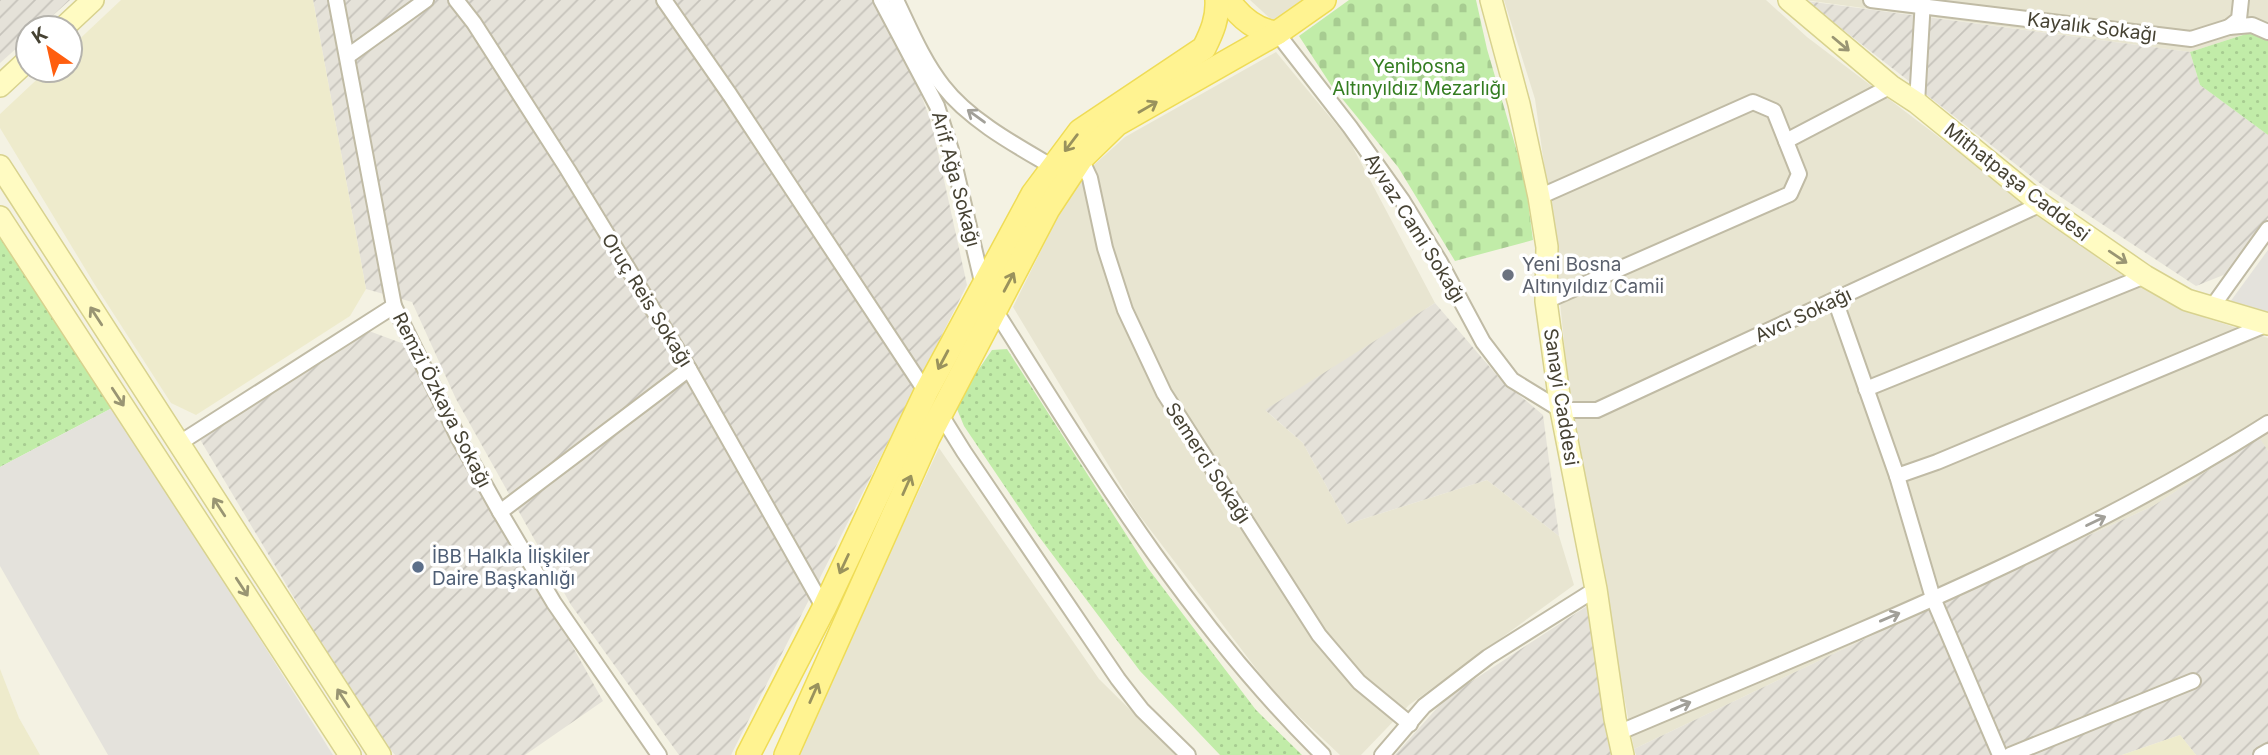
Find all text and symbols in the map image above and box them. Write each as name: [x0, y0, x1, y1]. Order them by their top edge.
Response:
street label: Kayalık Sokağı: [2026, 8, 2158, 46]
north arrow: [14, 14, 84, 84]
text: K: [28, 22, 52, 49]
one-way arrow: [1831, 36, 1849, 52]
park label: Yenibosna Altınyıldız Mezarlığı: [1332, 55, 1506, 100]
one-way arrow: [1137, 100, 1157, 114]
street label: Arif Ağa Sokağı: [927, 109, 985, 249]
one-way arrow: [966, 109, 985, 124]
street label: Mithatpaşa Caddesi: [1940, 118, 2094, 246]
one-way arrow: [1063, 133, 1078, 152]
street label: Ayvaz Cami Sokağı: [1360, 149, 1470, 307]
street label: Oruç Reis Sokağı: [597, 229, 697, 371]
one-way arrow: [2108, 250, 2127, 264]
place label: Yeni Bosna Altınyıldız Camii: [1522, 253, 1664, 298]
marker: Yeni Bosna Altınyıldız Camii: [1500, 267, 1516, 283]
one-way arrow: [1003, 272, 1017, 293]
street label: Avcı Sokağı: [1751, 283, 1855, 347]
one-way arrow: [89, 306, 103, 326]
street label: Remzi Özkaya Sokağı: [388, 309, 496, 491]
street label: Sanayi Caddesi: [1539, 327, 1583, 467]
one-way arrow: [936, 349, 949, 370]
one-way arrow: [111, 386, 125, 406]
street label: Semerci Sokağı: [1160, 398, 1256, 528]
one-way arrow: [901, 475, 914, 496]
one-way arrow: [212, 498, 227, 517]
one-way arrow: [2085, 513, 2106, 527]
place label: İBB Halkla İlişkiler Daire Başkanlığı: [432, 545, 590, 590]
one-way arrow: [837, 553, 851, 574]
marker: İBB Halkla İlişkiler Daire Başkanlığı: [410, 559, 426, 575]
one-way arrow: [235, 577, 249, 597]
one-way arrow: [1879, 609, 1900, 622]
one-way arrow: [808, 683, 821, 704]
one-way arrow: [336, 688, 350, 708]
one-way arrow: [1669, 699, 1691, 712]

